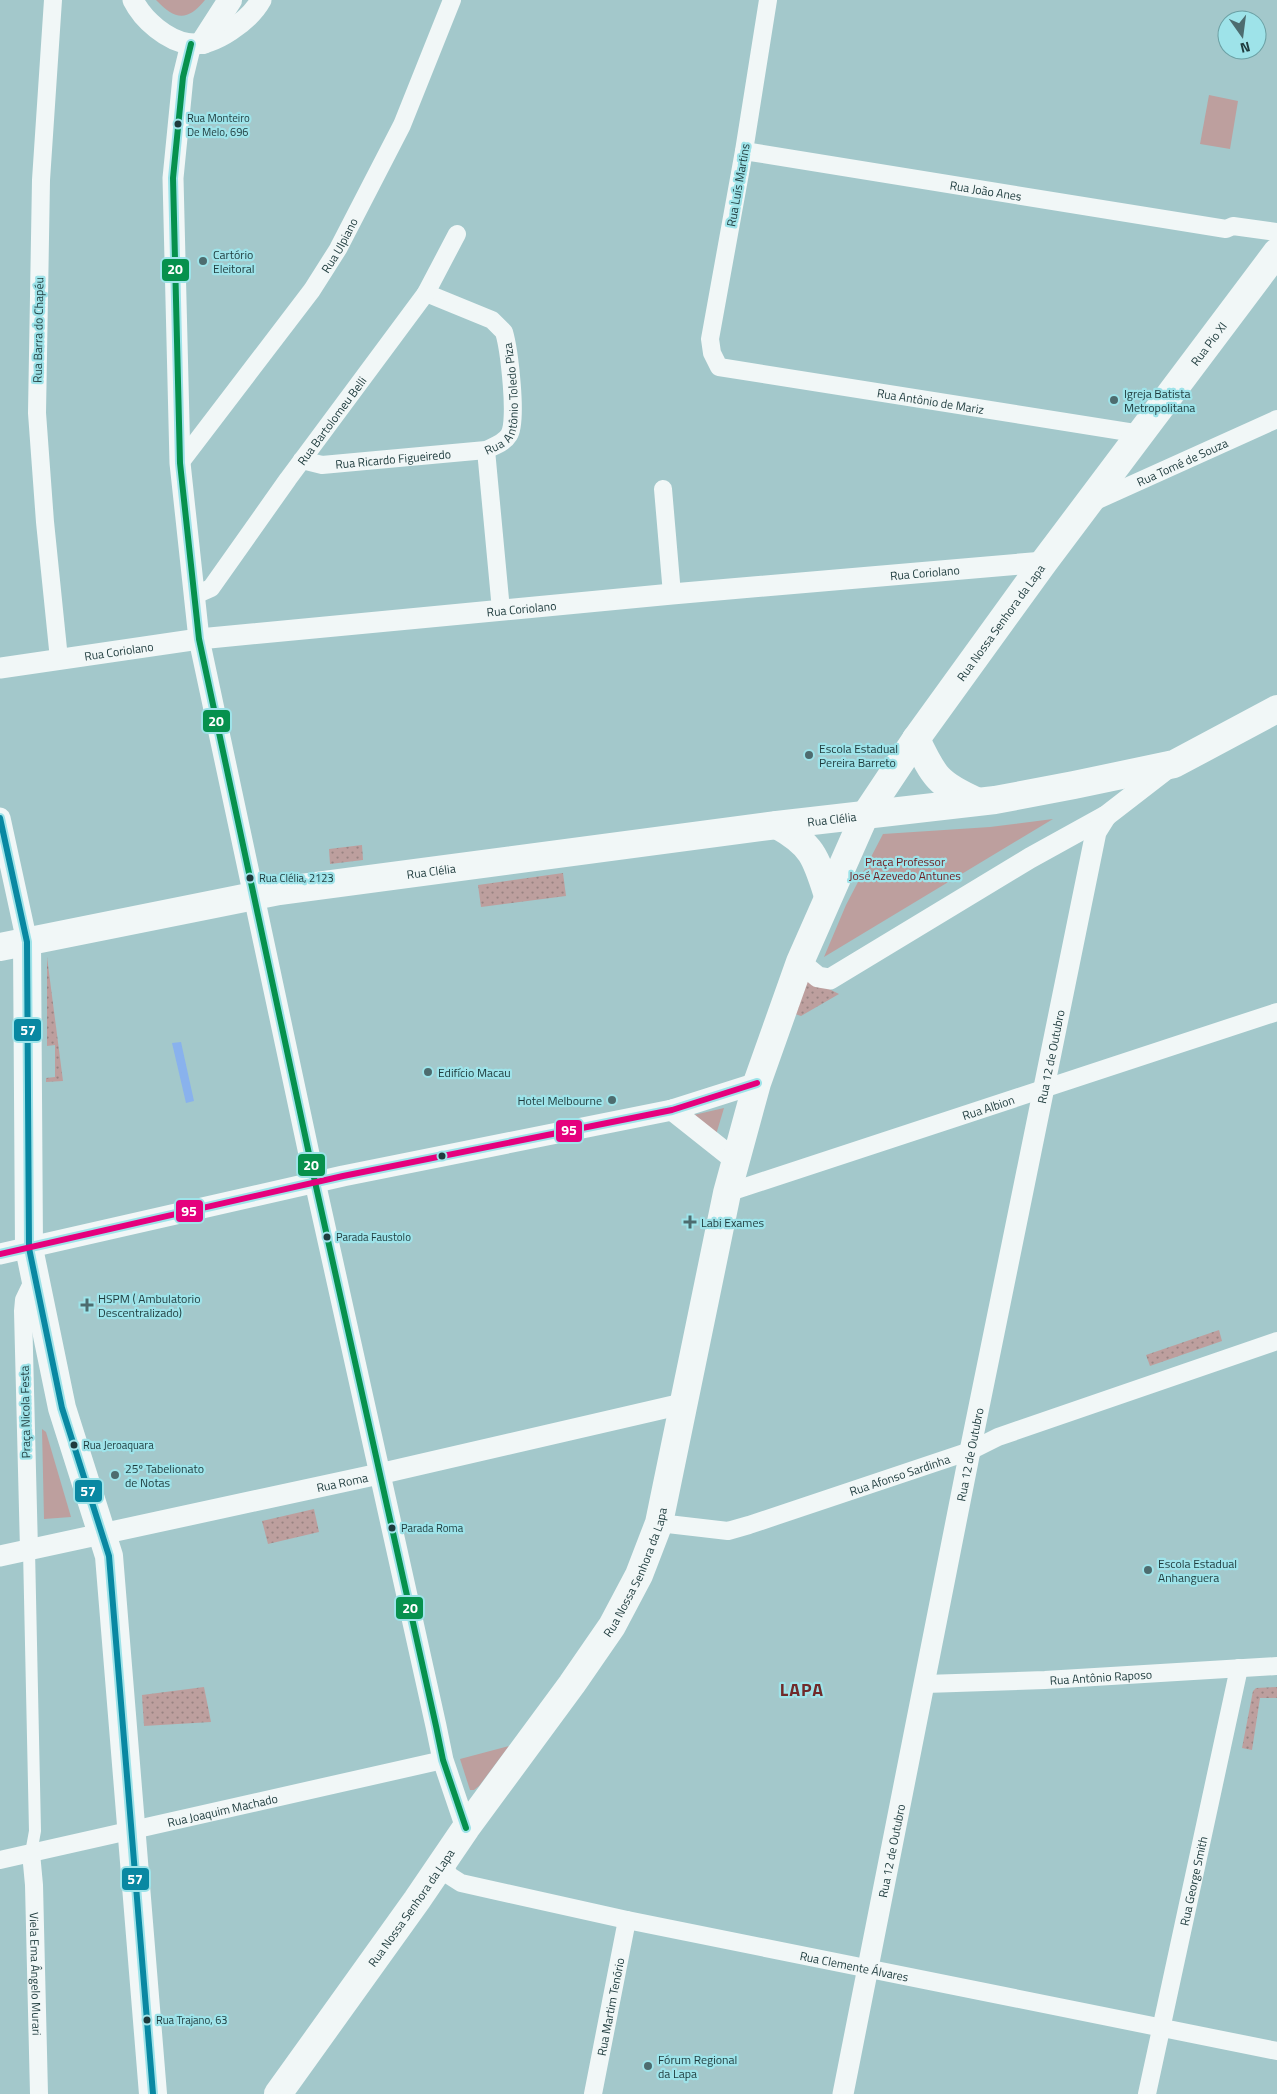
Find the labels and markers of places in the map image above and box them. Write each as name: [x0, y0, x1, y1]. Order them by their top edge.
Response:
place label: Rua Monteiro De Melo, 696: [187, 110, 250, 140]
marker: Rua Monteiro De Melo, 696: [173, 119, 183, 129]
place label: Cartório Eleitoral: [213, 245, 255, 278]
marker: Cartório Eleitoral: [197, 255, 209, 267]
place label: Igreja Batista Metropolitana: [1124, 384, 1195, 417]
marker: Igreja Batista Metropolitana: [1108, 394, 1120, 406]
place label: Escola Estadual Pereira Barreto: [819, 739, 898, 772]
marker: Escola Estadual Pereira Barreto: [803, 749, 815, 761]
place label: Rua Clélia, 2123: [259, 870, 334, 886]
marker: Rua Clélia, 2123: [245, 873, 255, 883]
place label: Edifício Macau: [438, 1063, 511, 1082]
marker: Edifício Macau: [422, 1066, 434, 1078]
place label: Hotel Melbourne: [517, 1091, 602, 1110]
marker: Hotel Melbourne: [606, 1094, 618, 1106]
unlabelled marker: [437, 1151, 447, 1161]
place label: Labi Exames: [701, 1213, 764, 1232]
marker: Labi Exames: [683, 1215, 697, 1229]
place label: Parada Faustolo: [336, 1229, 411, 1245]
marker: Parada Faustolo: [322, 1232, 332, 1242]
place label: HSPM ( Ambulatorio Descentralizado): [98, 1289, 201, 1322]
marker: HSPM ( Ambulatorio Descentralizado): [80, 1298, 94, 1312]
place label: Rua Jeroaquara: [83, 1437, 154, 1453]
marker: Rua Jeroaquara: [69, 1440, 79, 1450]
place label: 25º Tabelionato de Notas: [125, 1459, 204, 1492]
marker: 25º Tabelionato de Notas: [109, 1469, 121, 1481]
place label: Parada Roma: [401, 1520, 464, 1536]
marker: Parada Roma: [387, 1523, 397, 1533]
place label: Escola Estadual Anhanguera: [1158, 1554, 1237, 1587]
marker: Escola Estadual Anhanguera: [1142, 1564, 1154, 1576]
place label: Rua Trajano, 63: [156, 2012, 228, 2028]
marker: Rua Trajano, 63: [142, 2015, 152, 2025]
place label: Fórum Regional da Lapa: [658, 2050, 737, 2083]
marker: Fórum Regional da Lapa: [642, 2060, 654, 2072]

